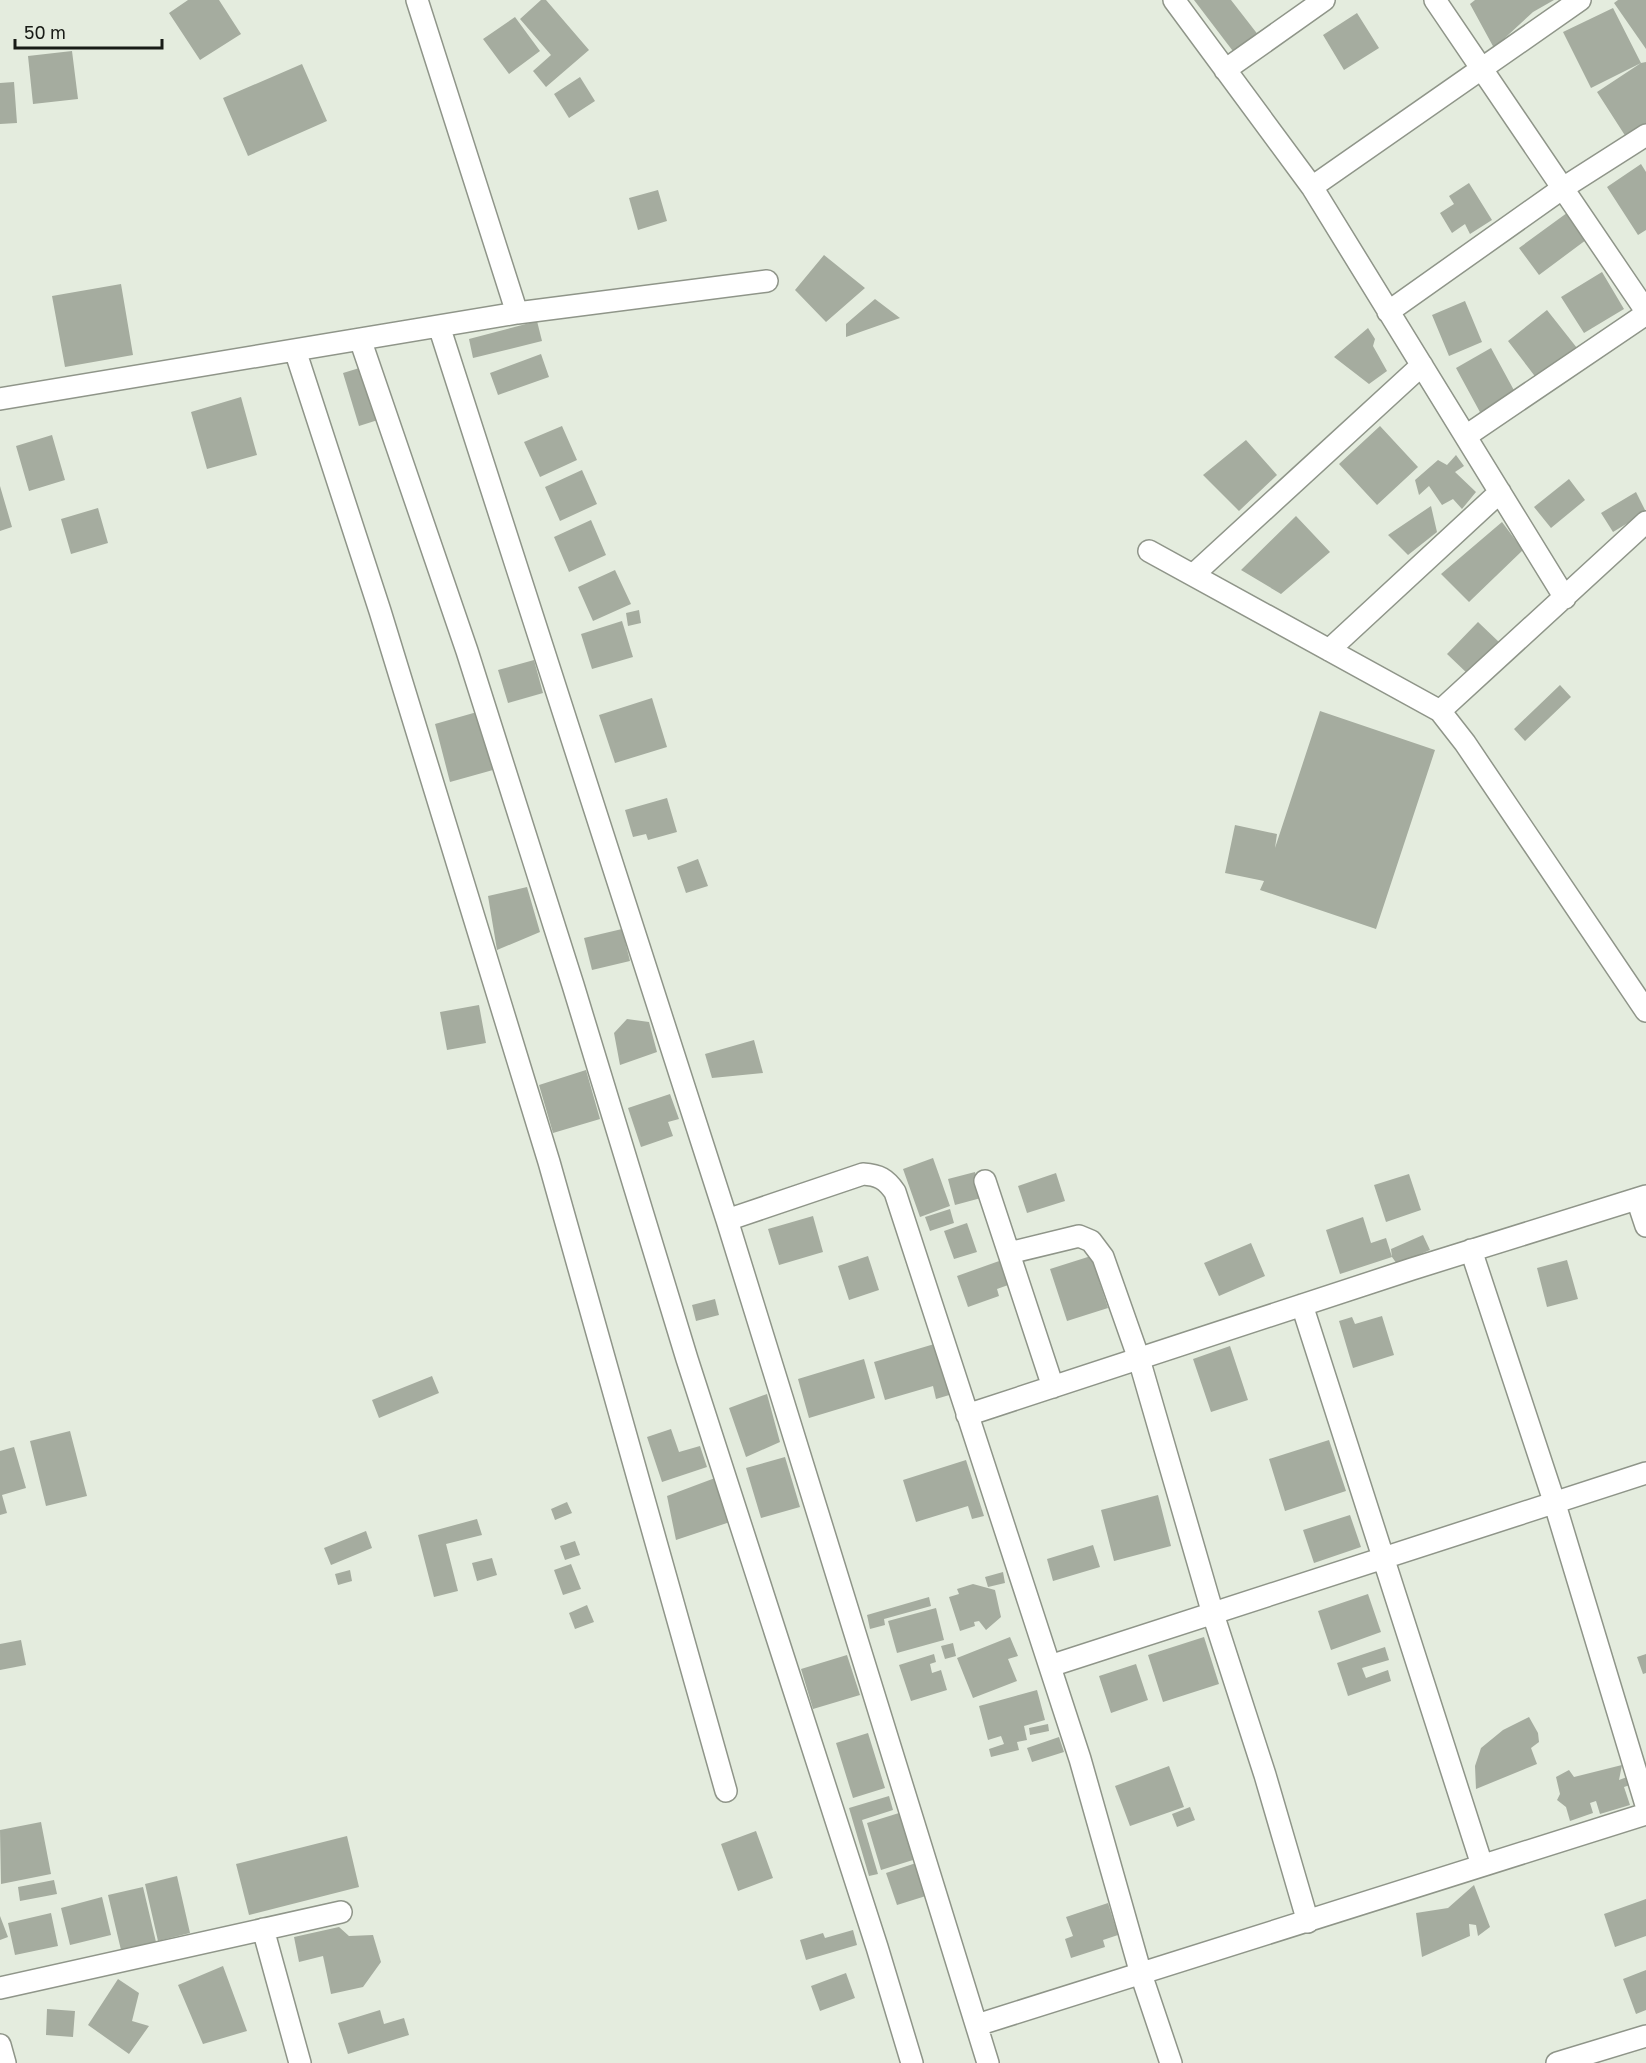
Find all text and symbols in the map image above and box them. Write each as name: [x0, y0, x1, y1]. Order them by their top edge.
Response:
scale bar: [15, 12, 162, 50]
text: 50 m: [24, 21, 66, 43]

